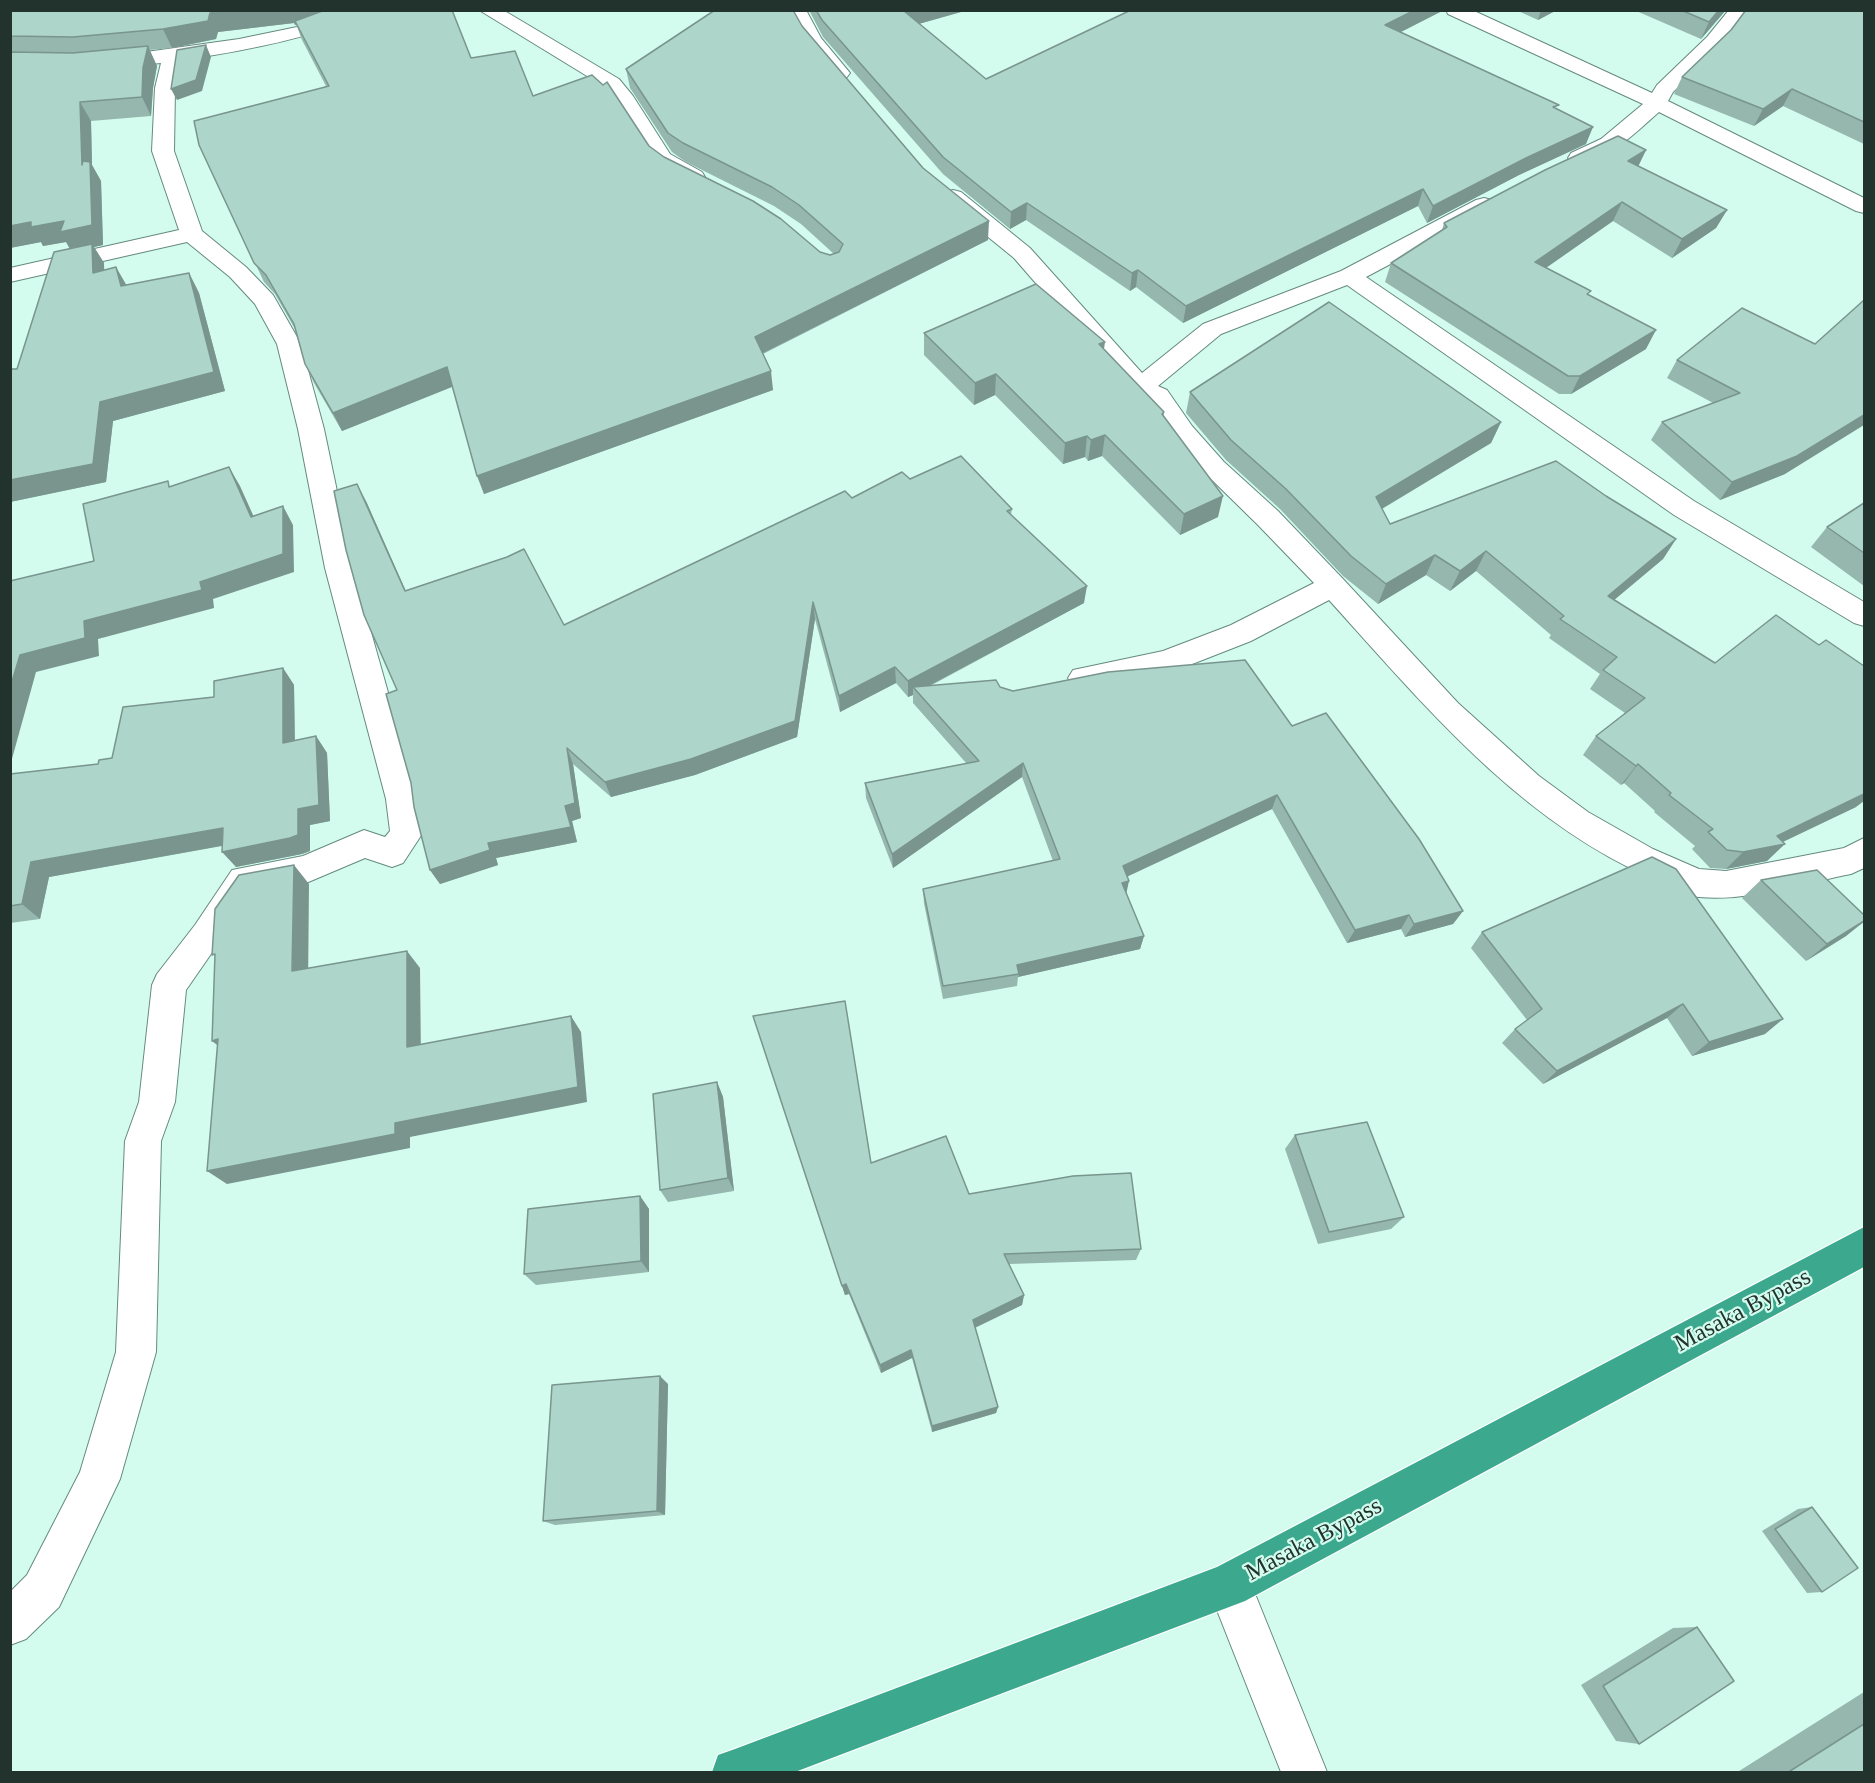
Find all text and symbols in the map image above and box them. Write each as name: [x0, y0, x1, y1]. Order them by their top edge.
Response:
street label: Masaka Bypass: [1670, 1263, 1816, 1359]
street label: Masaka Bypass: [1241, 1492, 1387, 1588]

